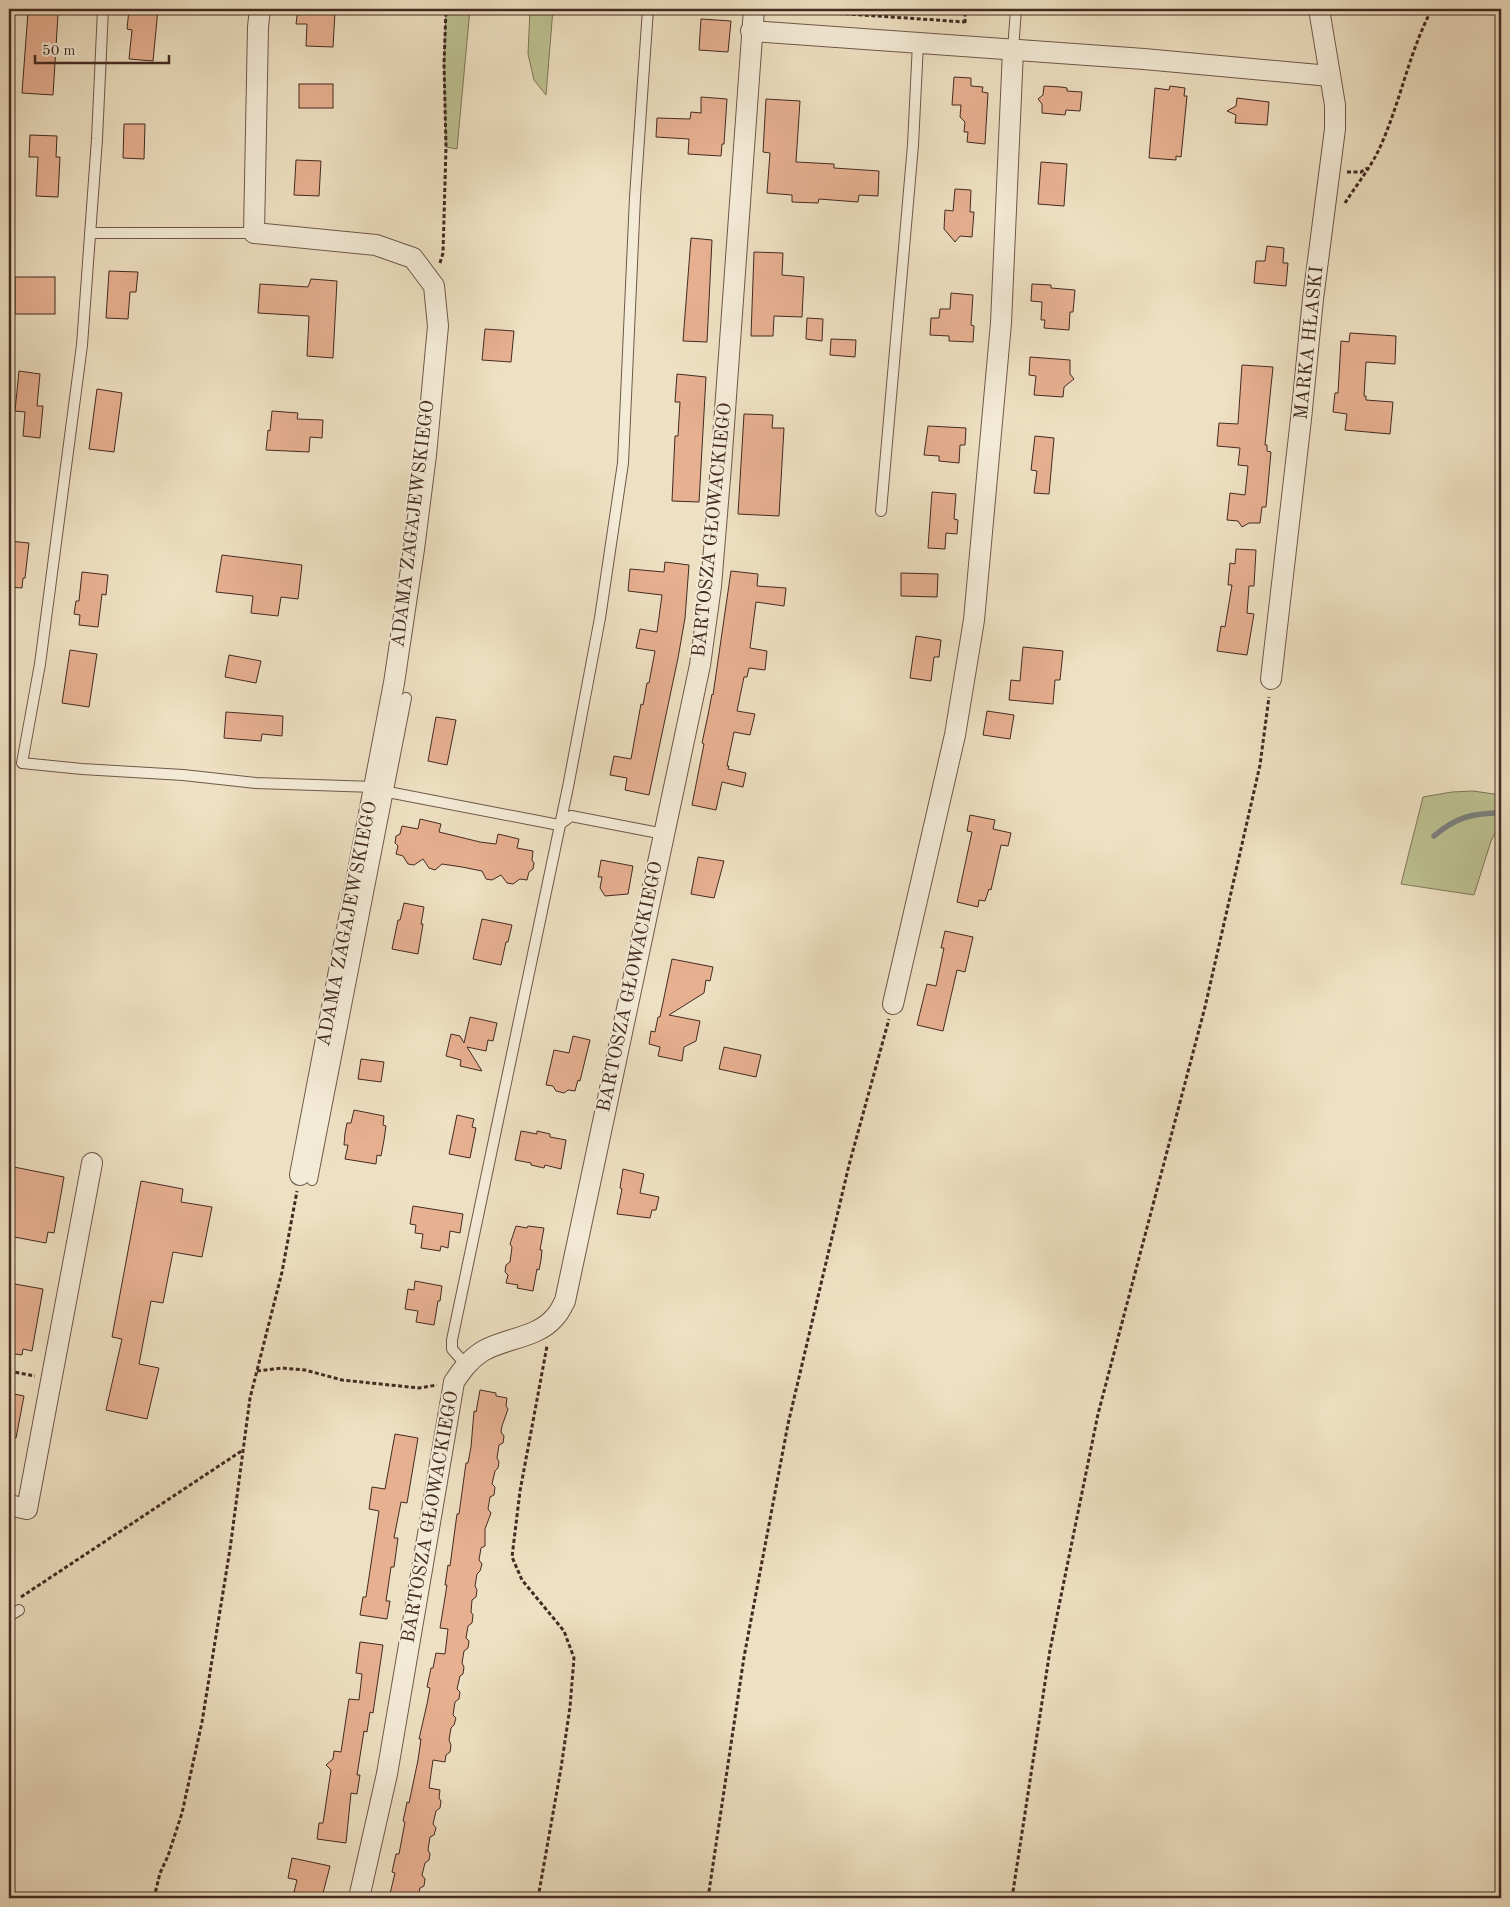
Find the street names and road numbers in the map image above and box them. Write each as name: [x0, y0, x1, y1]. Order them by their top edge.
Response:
street label: MARKA HŁASKI: [1292, 265, 1328, 421]
street label: ADAMA ZAGAJEWSKIEGO: [389, 399, 439, 649]
street label: BARTOSZA GŁOWACKIEGO: [690, 402, 736, 658]
street label: ADAMA ZAGAJEWSKIEGO: [315, 800, 381, 1048]
street label: BARTOSZA GŁOWACKIEGO: [595, 860, 667, 1114]
street label: BARTOSZA GŁOWACKIEGO: [399, 1389, 463, 1645]

